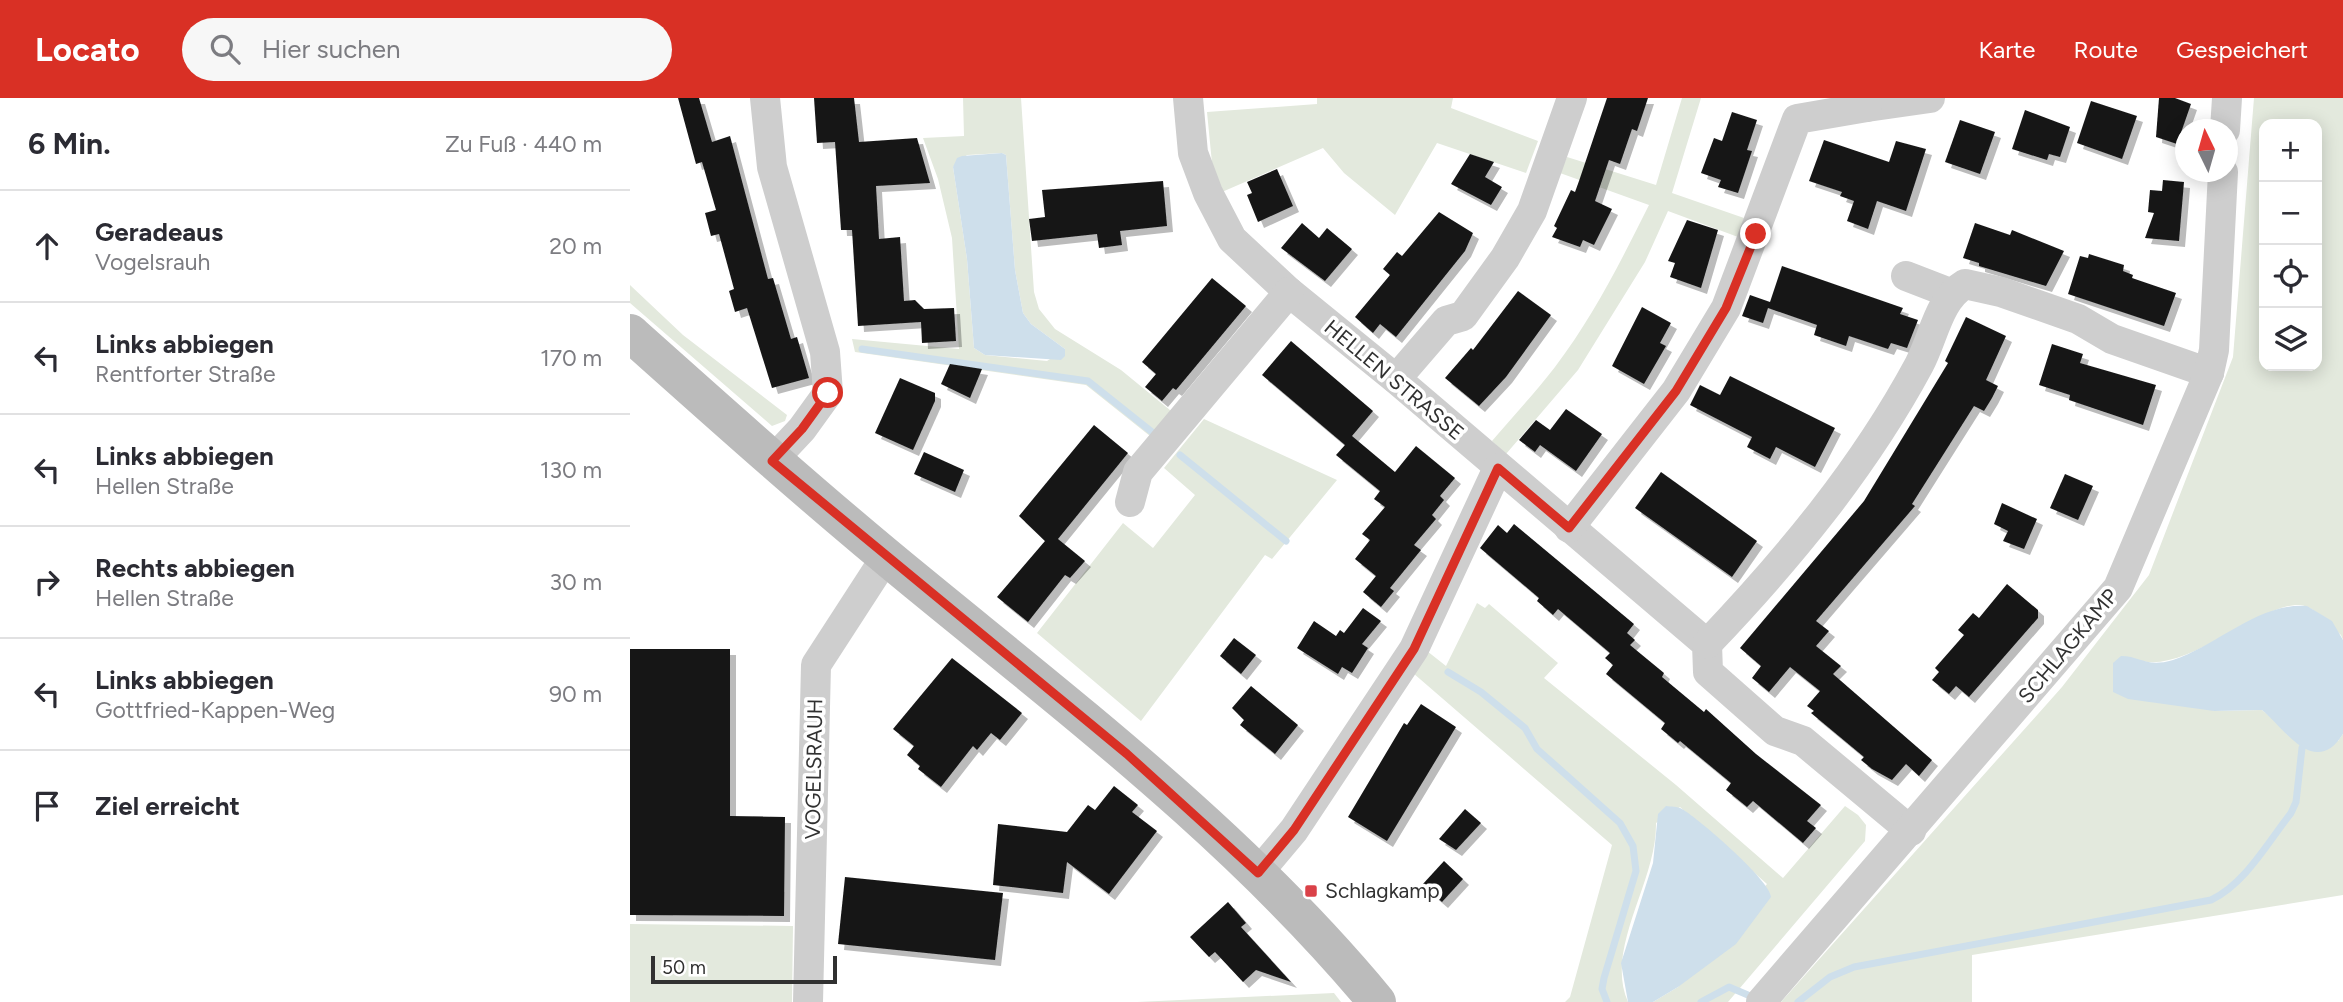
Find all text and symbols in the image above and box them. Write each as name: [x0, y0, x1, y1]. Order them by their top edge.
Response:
search box: [182, 18, 672, 81]
text: Locato: [35, 30, 140, 69]
icon: search: [206, 30, 244, 68]
text: Hier suchen: [262, 33, 401, 65]
text: Karte: [1979, 35, 2035, 64]
text: Route: [2073, 35, 2138, 64]
text: Gespeichert: [2176, 35, 2308, 64]
north arrow: [2175, 119, 2238, 182]
map controls: [2259, 119, 2322, 371]
button: +: [2259, 119, 2322, 182]
text: 6 Min.: [28, 125, 111, 162]
text: Zu Fuß · 440 m: [445, 130, 602, 158]
button: −: [2259, 182, 2322, 245]
text: Geradeaus: [95, 216, 223, 248]
route end: [1740, 218, 1771, 249]
icon: ahead: [28, 227, 66, 265]
text: 20 m: [549, 232, 602, 260]
button: locate: [2259, 245, 2322, 308]
text: Vogelsrauh: [95, 248, 210, 276]
button: layers: [2259, 308, 2322, 371]
street label: HELLEN STRASSE: [1320, 314, 1469, 445]
text: Links abbiegen: [95, 328, 274, 360]
icon: left: [28, 339, 66, 377]
text: 170 m: [540, 344, 602, 372]
text: Rentforter Straße: [95, 360, 276, 388]
route start: [812, 377, 843, 408]
text: Links abbiegen: [95, 440, 274, 472]
icon: left: [28, 451, 66, 489]
text: 130 m: [540, 456, 602, 484]
text: Hellen Straße: [95, 472, 234, 500]
text: Rechts abbiegen: [95, 552, 295, 584]
icon: right: [28, 563, 66, 601]
text: 30 m: [549, 568, 602, 596]
text: Hellen Straße: [95, 584, 234, 612]
street label: SCHLAGKAMP: [2013, 584, 2123, 708]
text: Links abbiegen: [95, 664, 274, 696]
icon: left: [28, 675, 66, 713]
text: 90 m: [549, 680, 602, 708]
text: Gottfried-Kappen-Weg: [95, 696, 335, 724]
street label: VOGELSRAUH: [800, 698, 827, 840]
icon: arrive: [28, 787, 66, 825]
text: Ziel erreicht: [95, 790, 240, 822]
place label: Schlagkamp: [1325, 878, 1440, 903]
marker: Schlagkamp: [1303, 883, 1319, 899]
scale bar: [651, 953, 836, 985]
text: 50 m: [662, 956, 706, 979]

